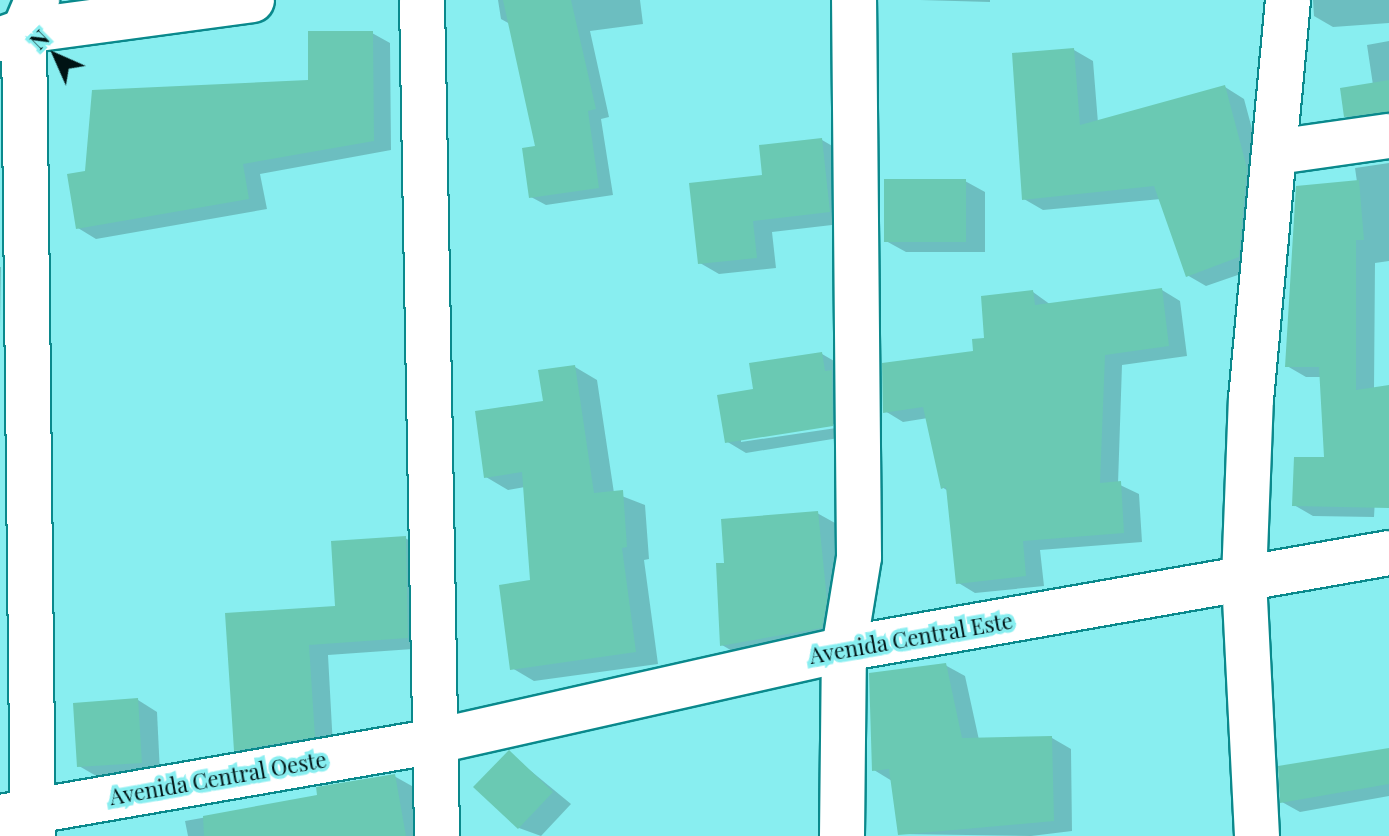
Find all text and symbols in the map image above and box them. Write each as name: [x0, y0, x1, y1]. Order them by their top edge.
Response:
north arrow: [16, 16, 96, 96]
text: N: [23, 23, 55, 55]
street label: Avenida Central Este: [807, 607, 1015, 669]
street label: Avenida Central Oeste: [107, 746, 329, 810]

